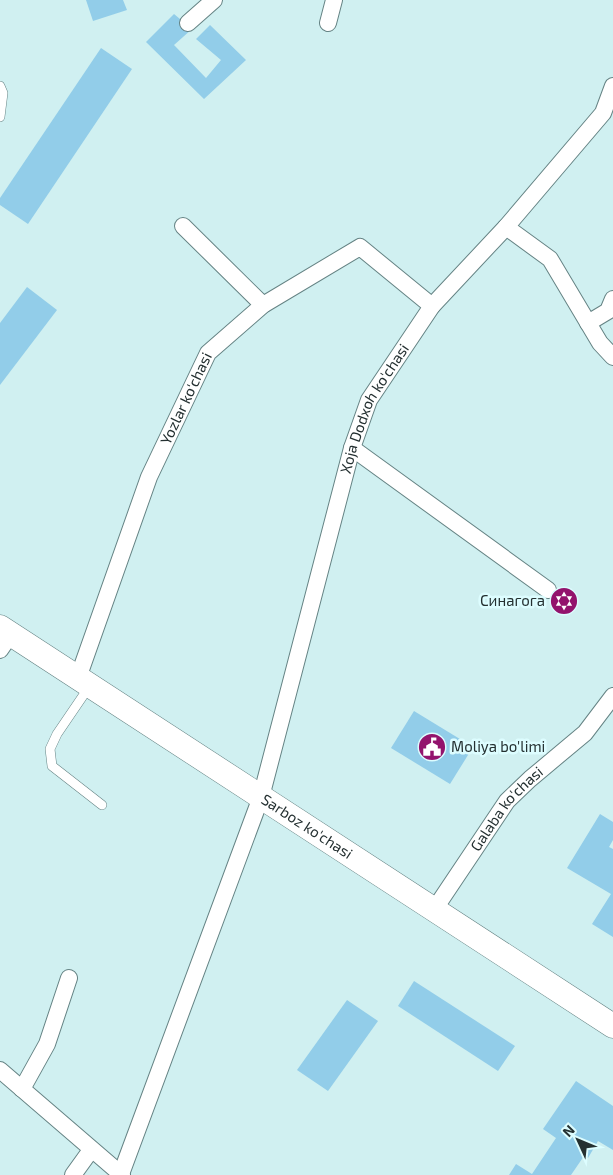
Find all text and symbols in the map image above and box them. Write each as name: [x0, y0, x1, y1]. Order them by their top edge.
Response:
street label: Xoja Dodxoh ko'chasi: [336, 340, 412, 475]
street label: Yozlar ko'chasi: [156, 349, 215, 447]
synagogue icon: Синагога: [549, 586, 579, 616]
place label: Синагога: [480, 591, 545, 609]
public building icon: Moliya bo'limi: [417, 732, 447, 762]
place label: Moliya bo'limi: [451, 737, 545, 755]
street label: Galaba ko'chasi: [466, 762, 546, 854]
street label: Sarboz ko'chasi: [258, 790, 356, 862]
north arrow: [553, 1115, 603, 1165]
text: N: [559, 1121, 578, 1140]

